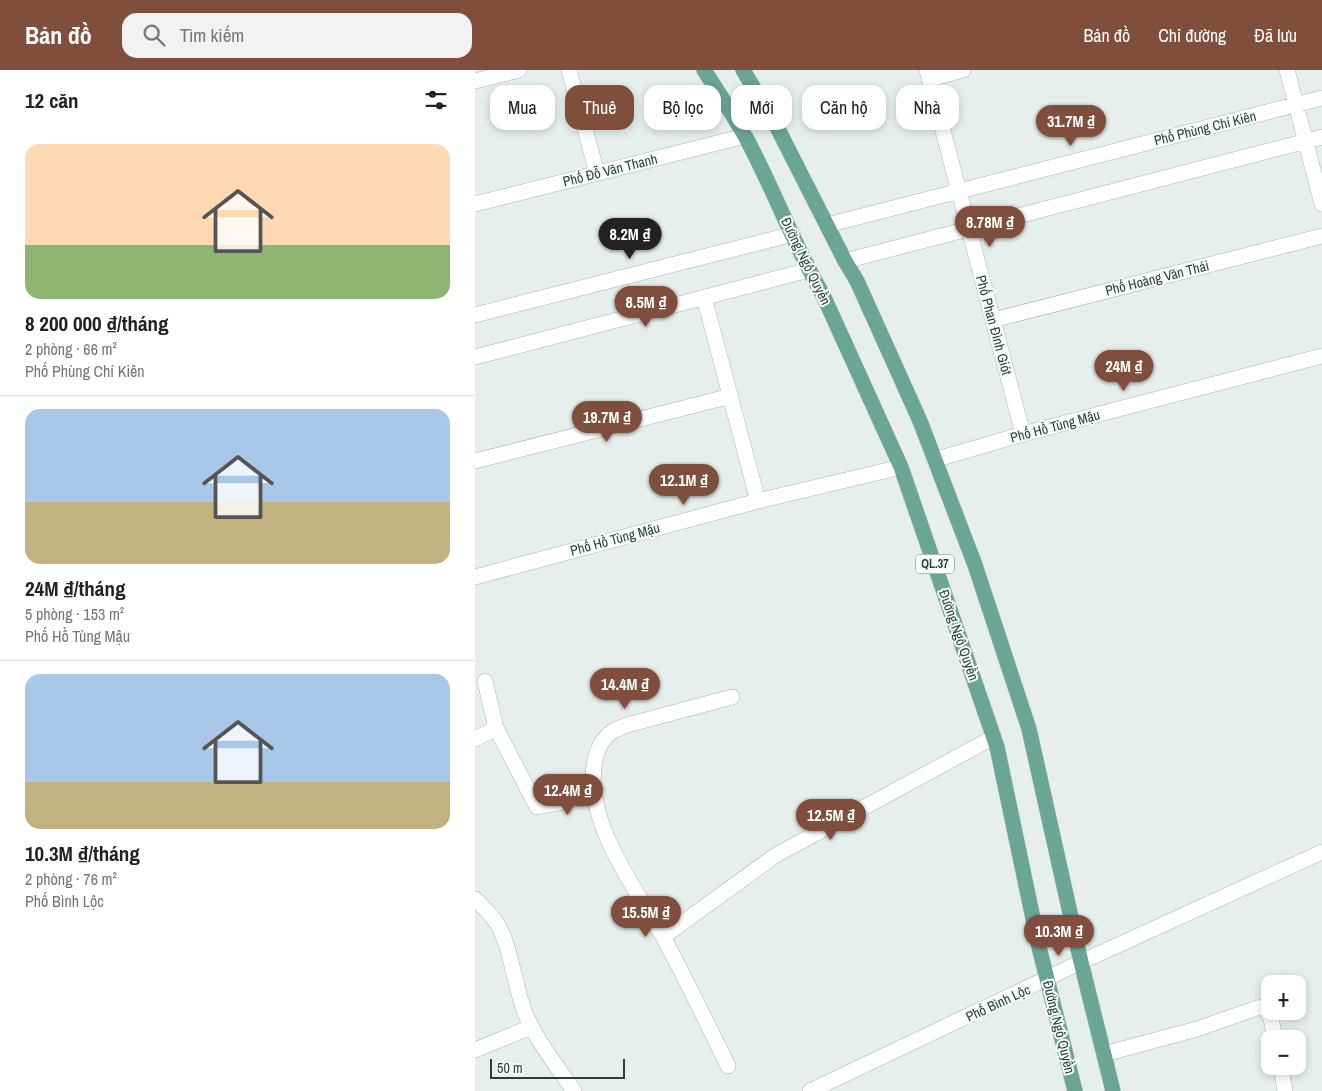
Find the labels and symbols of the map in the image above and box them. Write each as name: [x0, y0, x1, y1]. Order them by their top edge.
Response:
pin: 31.7M ₫: [1025, 104, 1117, 147]
street label: Phố Phùng Chí Kiên: [1152, 107, 1258, 149]
street label: Phố Đỗ Văn Thanh: [561, 150, 659, 190]
pin: 8.78M ₫: [944, 206, 1036, 248]
street label: Đường Ngô Quyền: [777, 214, 835, 308]
pin: 8.2M ₫: [589, 218, 671, 260]
street label: Phố Hoàng Văn Thái: [1103, 256, 1211, 300]
street label: Phố Phan Đình Giót: [972, 273, 1016, 377]
pin: 8.5M ₫: [605, 286, 687, 328]
pin: 24M ₫: [1089, 350, 1159, 392]
pin: 19.7M ₫: [561, 400, 653, 443]
street label: Phố Hồ Tùng Mậu: [1008, 405, 1102, 447]
pin: 12.1M ₫: [638, 464, 730, 506]
street label: Phố Hồ Tùng Mậu: [568, 518, 662, 560]
road number: QL.37: [916, 554, 954, 574]
street label: Đường Ngô Quyền: [935, 587, 983, 683]
pin: 14.4M ₫: [579, 668, 671, 710]
pin: 12.4M ₫: [522, 774, 614, 816]
pin: 12.5M ₫: [785, 798, 877, 841]
pin: 15.5M ₫: [600, 896, 692, 938]
pin: 10.3M ₫: [1013, 914, 1105, 957]
street label: Đường Ngô Quyền: [1039, 979, 1079, 1075]
street label: Phố Bình Lộc: [963, 980, 1033, 1026]
scale bar: [490, 1056, 625, 1079]

